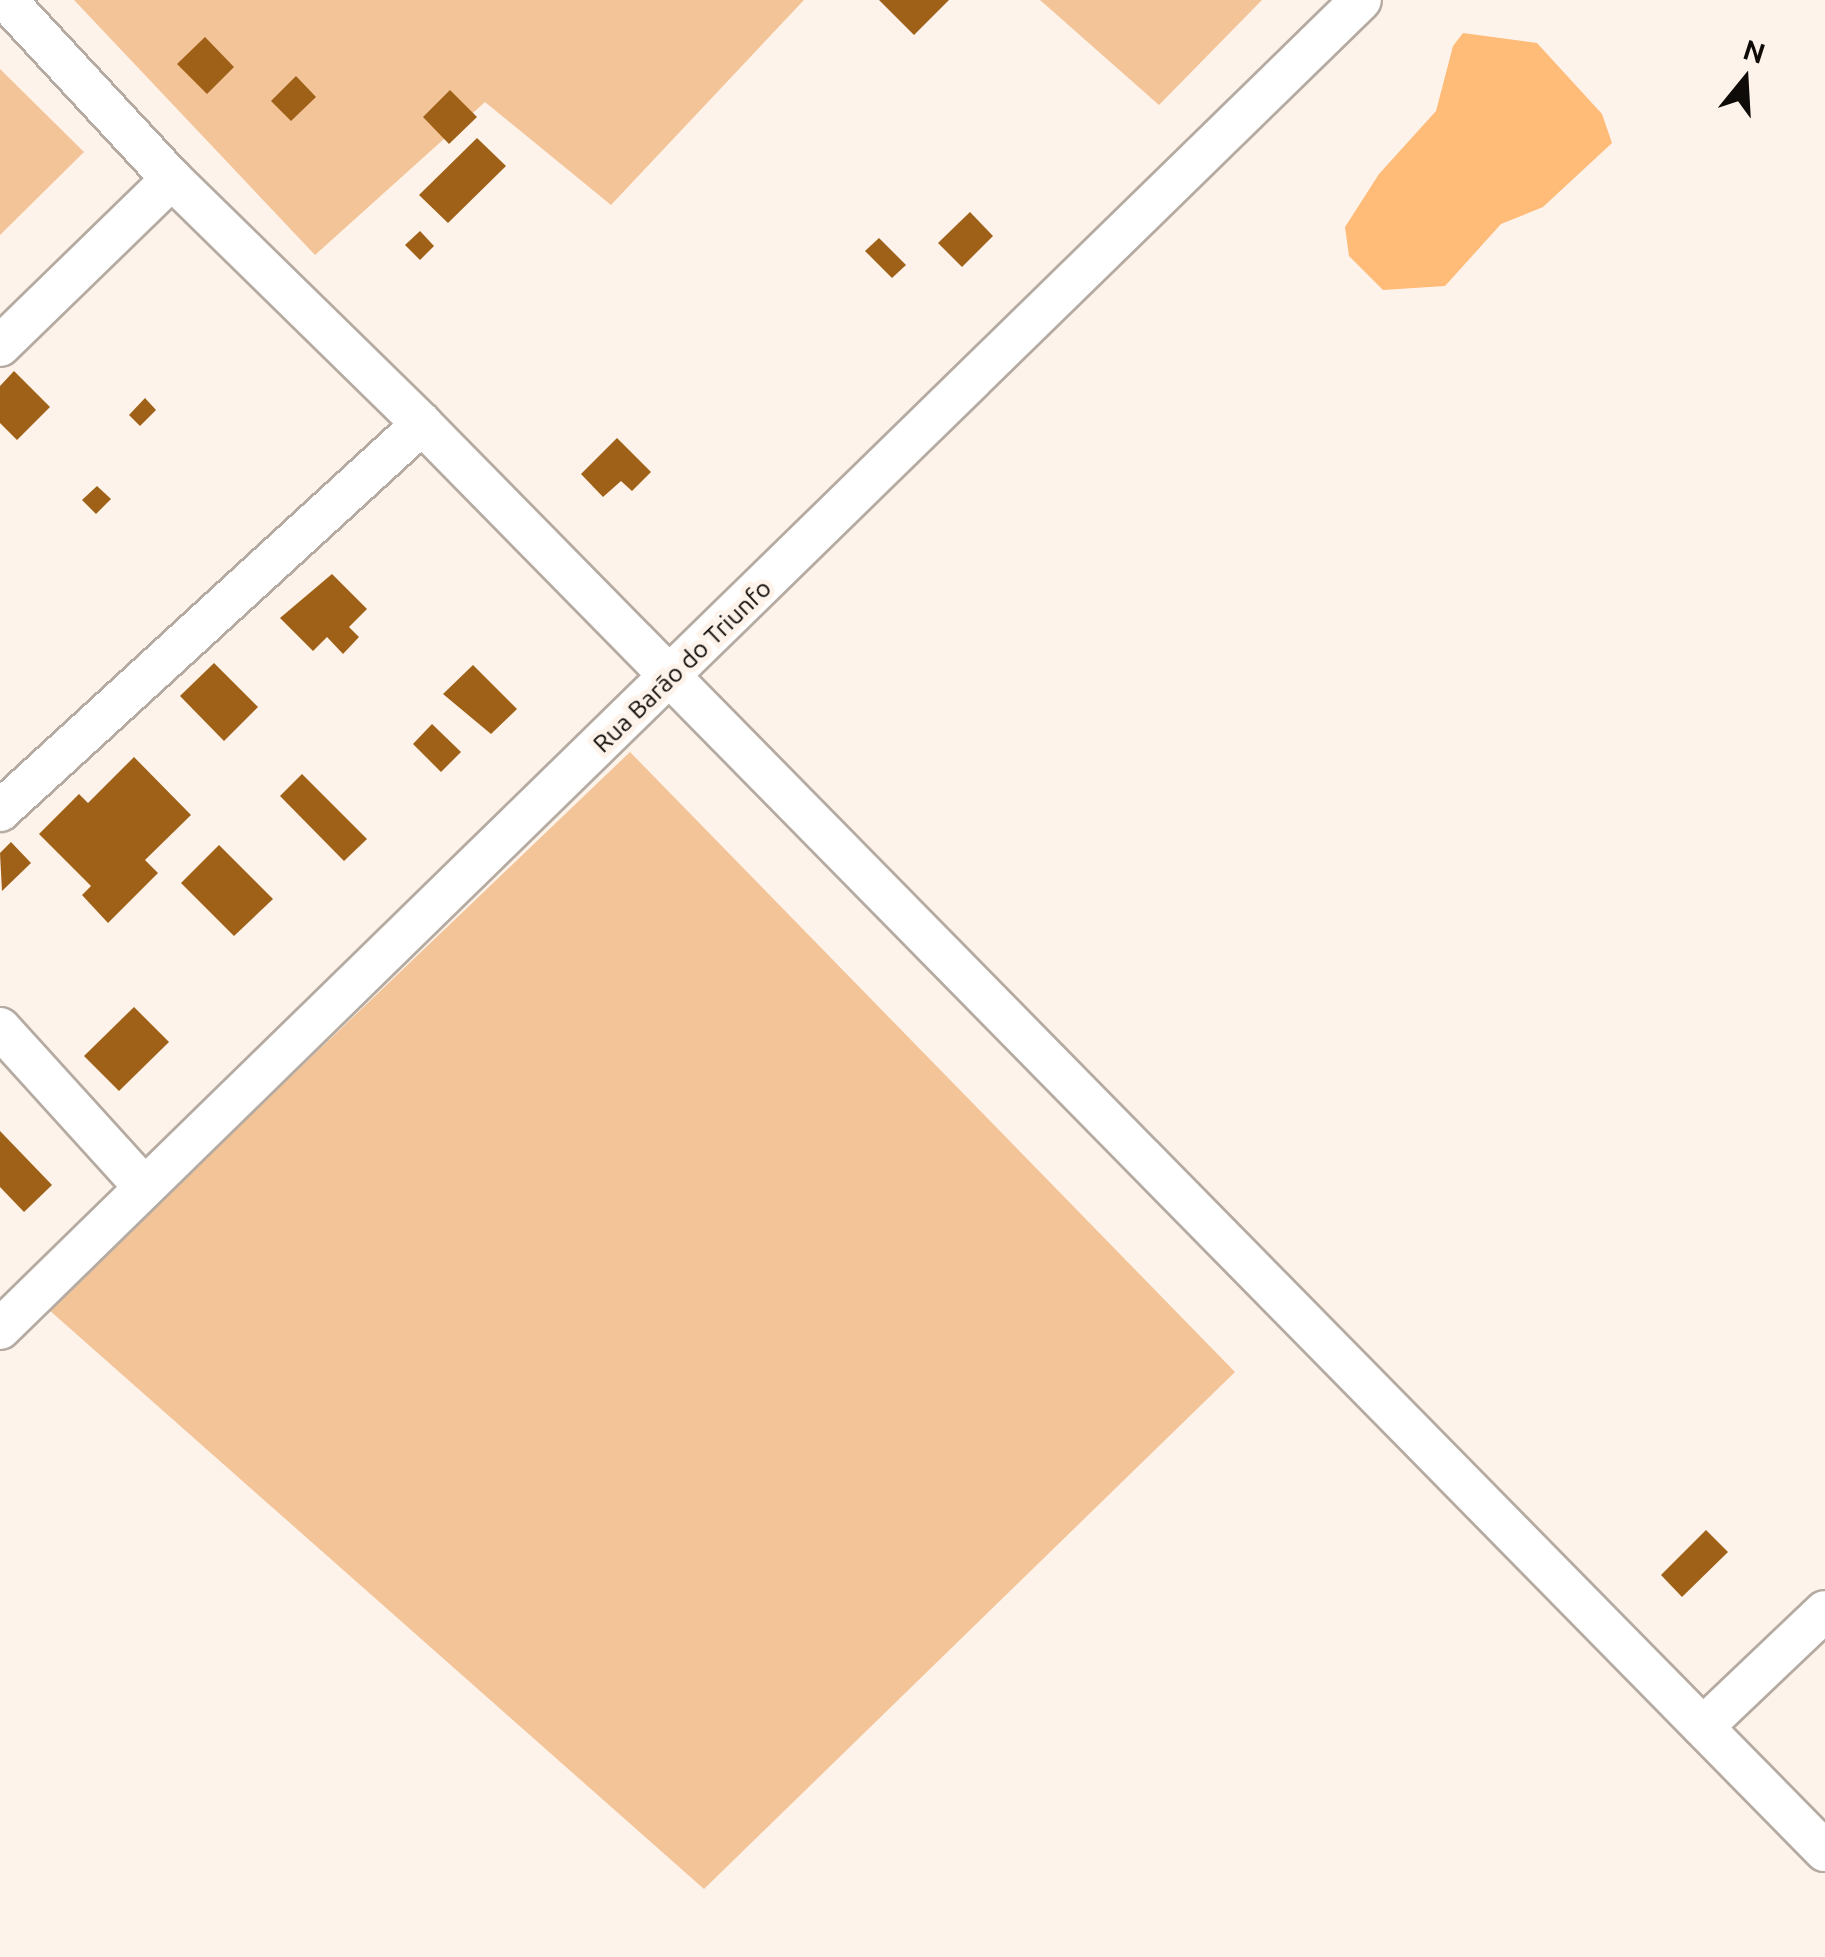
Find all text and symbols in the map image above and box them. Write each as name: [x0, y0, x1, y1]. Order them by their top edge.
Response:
north arrow: [1695, 30, 1795, 130]
text: N: [1740, 33, 1769, 69]
street label: Rua Barão do Triunfo: [587, 573, 777, 759]

